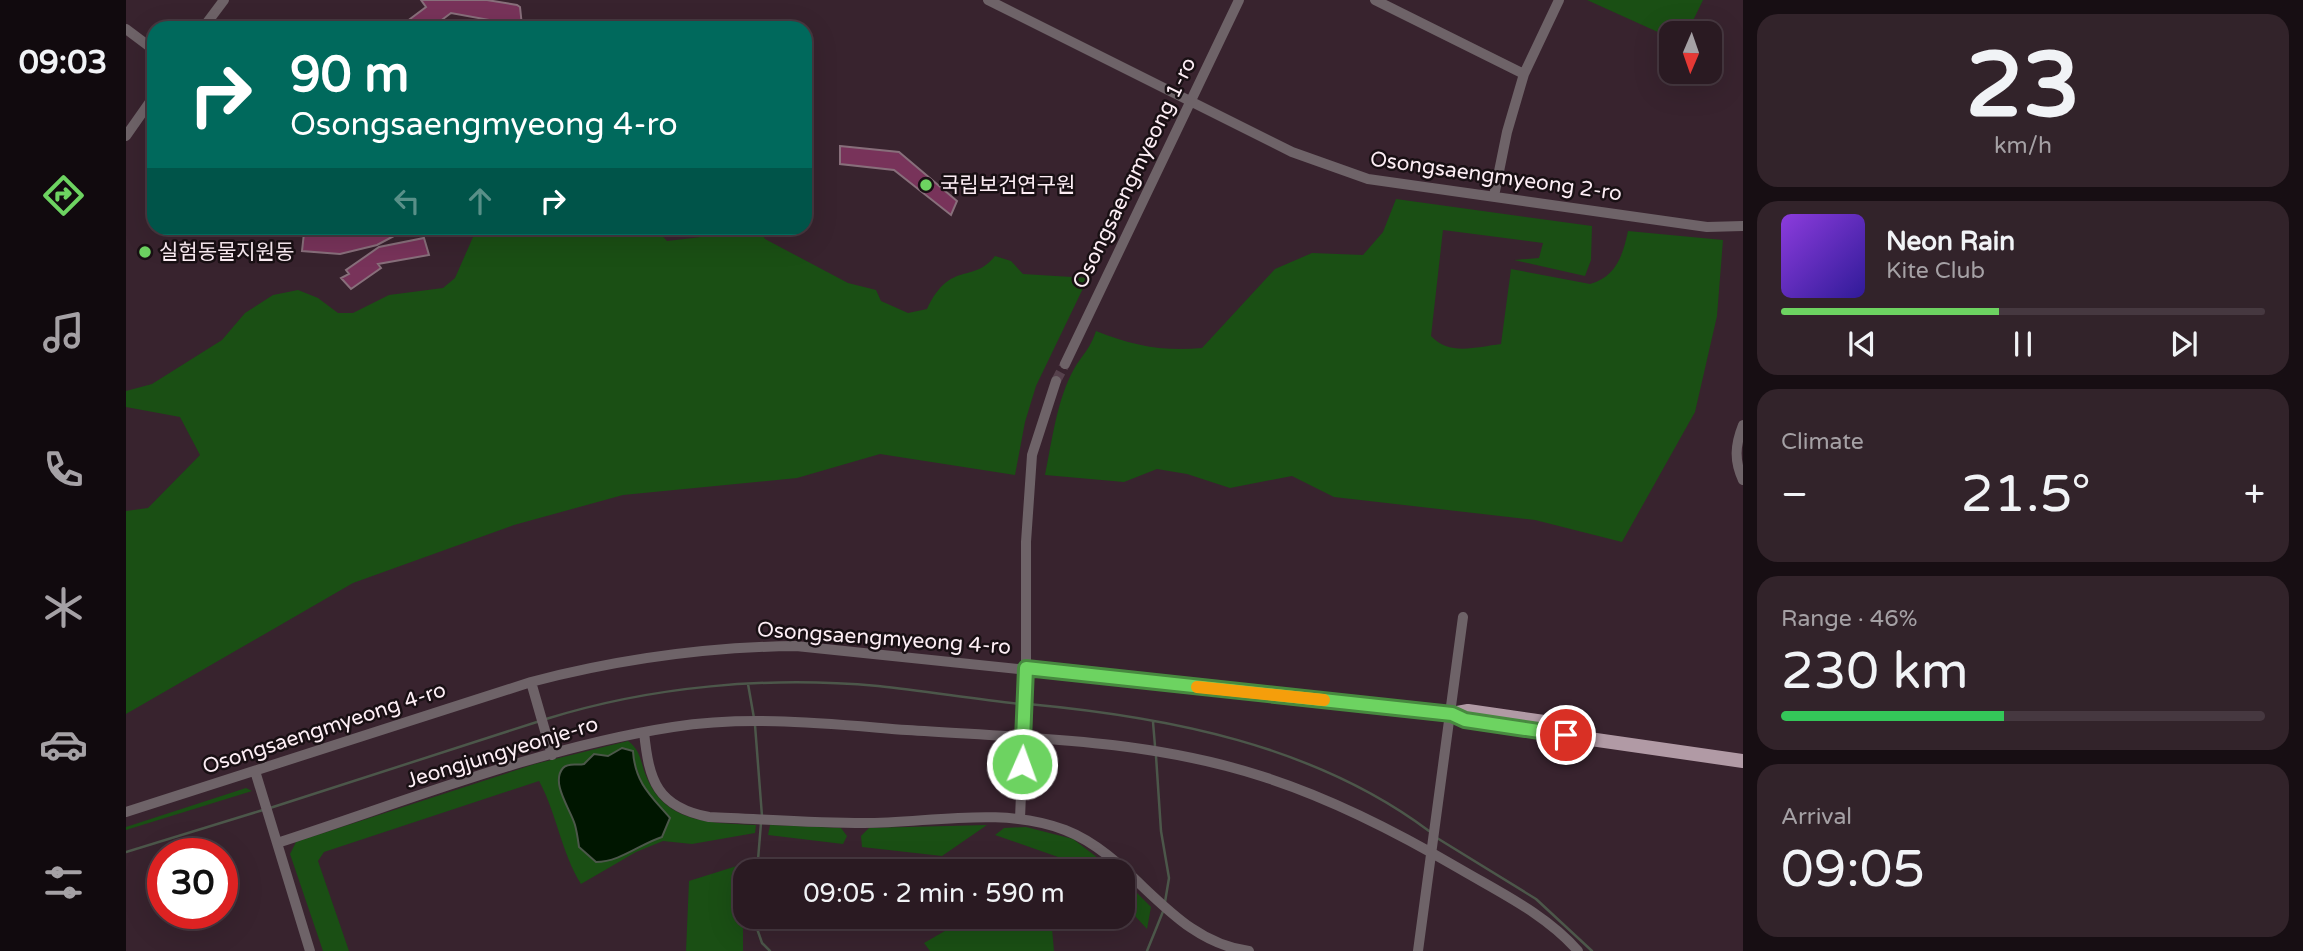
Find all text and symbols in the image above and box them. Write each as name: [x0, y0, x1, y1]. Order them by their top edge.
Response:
north arrow: [1659, 21, 1722, 84]
map controls: [1659, 21, 1722, 84]
text: 23: [1966, 31, 2080, 141]
text: 09:03: [19, 44, 107, 82]
text: 90 m: [290, 46, 409, 105]
icon: right: [175, 49, 266, 140]
street label: Osongsaengmyeong 1-ro: [1067, 53, 1201, 293]
text: Osongsaengmyeong 4-ro: [290, 106, 678, 144]
text: km/h: [1994, 132, 2052, 160]
street label: Osongsaengmyeong 2-ro: [1368, 146, 1624, 207]
icon: directions: [39, 171, 88, 220]
place label: 국립보건연구원: [940, 173, 1075, 198]
marker: 국립보건연구원: [918, 177, 934, 193]
icon: left: [388, 182, 426, 220]
icon: ahead: [461, 182, 499, 220]
icon: right: [534, 182, 572, 220]
text: Neon Rain: [1886, 226, 2015, 257]
place label: 실험동물지원동: [159, 240, 294, 265]
marker: 실험동물지원동: [137, 244, 153, 260]
text: Kite Club: [1886, 257, 1985, 285]
icon: music: [39, 308, 88, 357]
icon: previous: [1843, 325, 1881, 363]
icon: pause: [2004, 325, 2042, 363]
icon: next: [2165, 325, 2203, 363]
text: Climate: [1781, 428, 1864, 456]
icon: phone: [39, 445, 88, 494]
text: 21.5°: [1961, 463, 2091, 526]
text: −: [1781, 472, 1808, 518]
text: +: [2244, 472, 2265, 518]
icon: climate: [39, 583, 88, 632]
text: Range · 46%: [1781, 605, 1917, 633]
street label: Osongsaengmyeong 4-ro: [756, 617, 1012, 660]
text: 230 km: [1781, 640, 1969, 703]
street label: Osongsaengmyeong 4-ro: [199, 677, 449, 780]
pin: [1536, 705, 1596, 765]
street label: Jeongjungyeonje-ro: [403, 711, 601, 794]
icon: arrive: [1547, 716, 1585, 754]
icon: car: [39, 720, 88, 769]
position arrow: [985, 727, 1059, 801]
text: Arrival: [1781, 803, 1852, 831]
speed limit sign: 30: [147, 838, 238, 929]
text: 09:05: [1781, 838, 1925, 901]
icon: filters: [39, 858, 88, 907]
text: 09:05 · 2 min · 590 m: [803, 878, 1065, 909]

